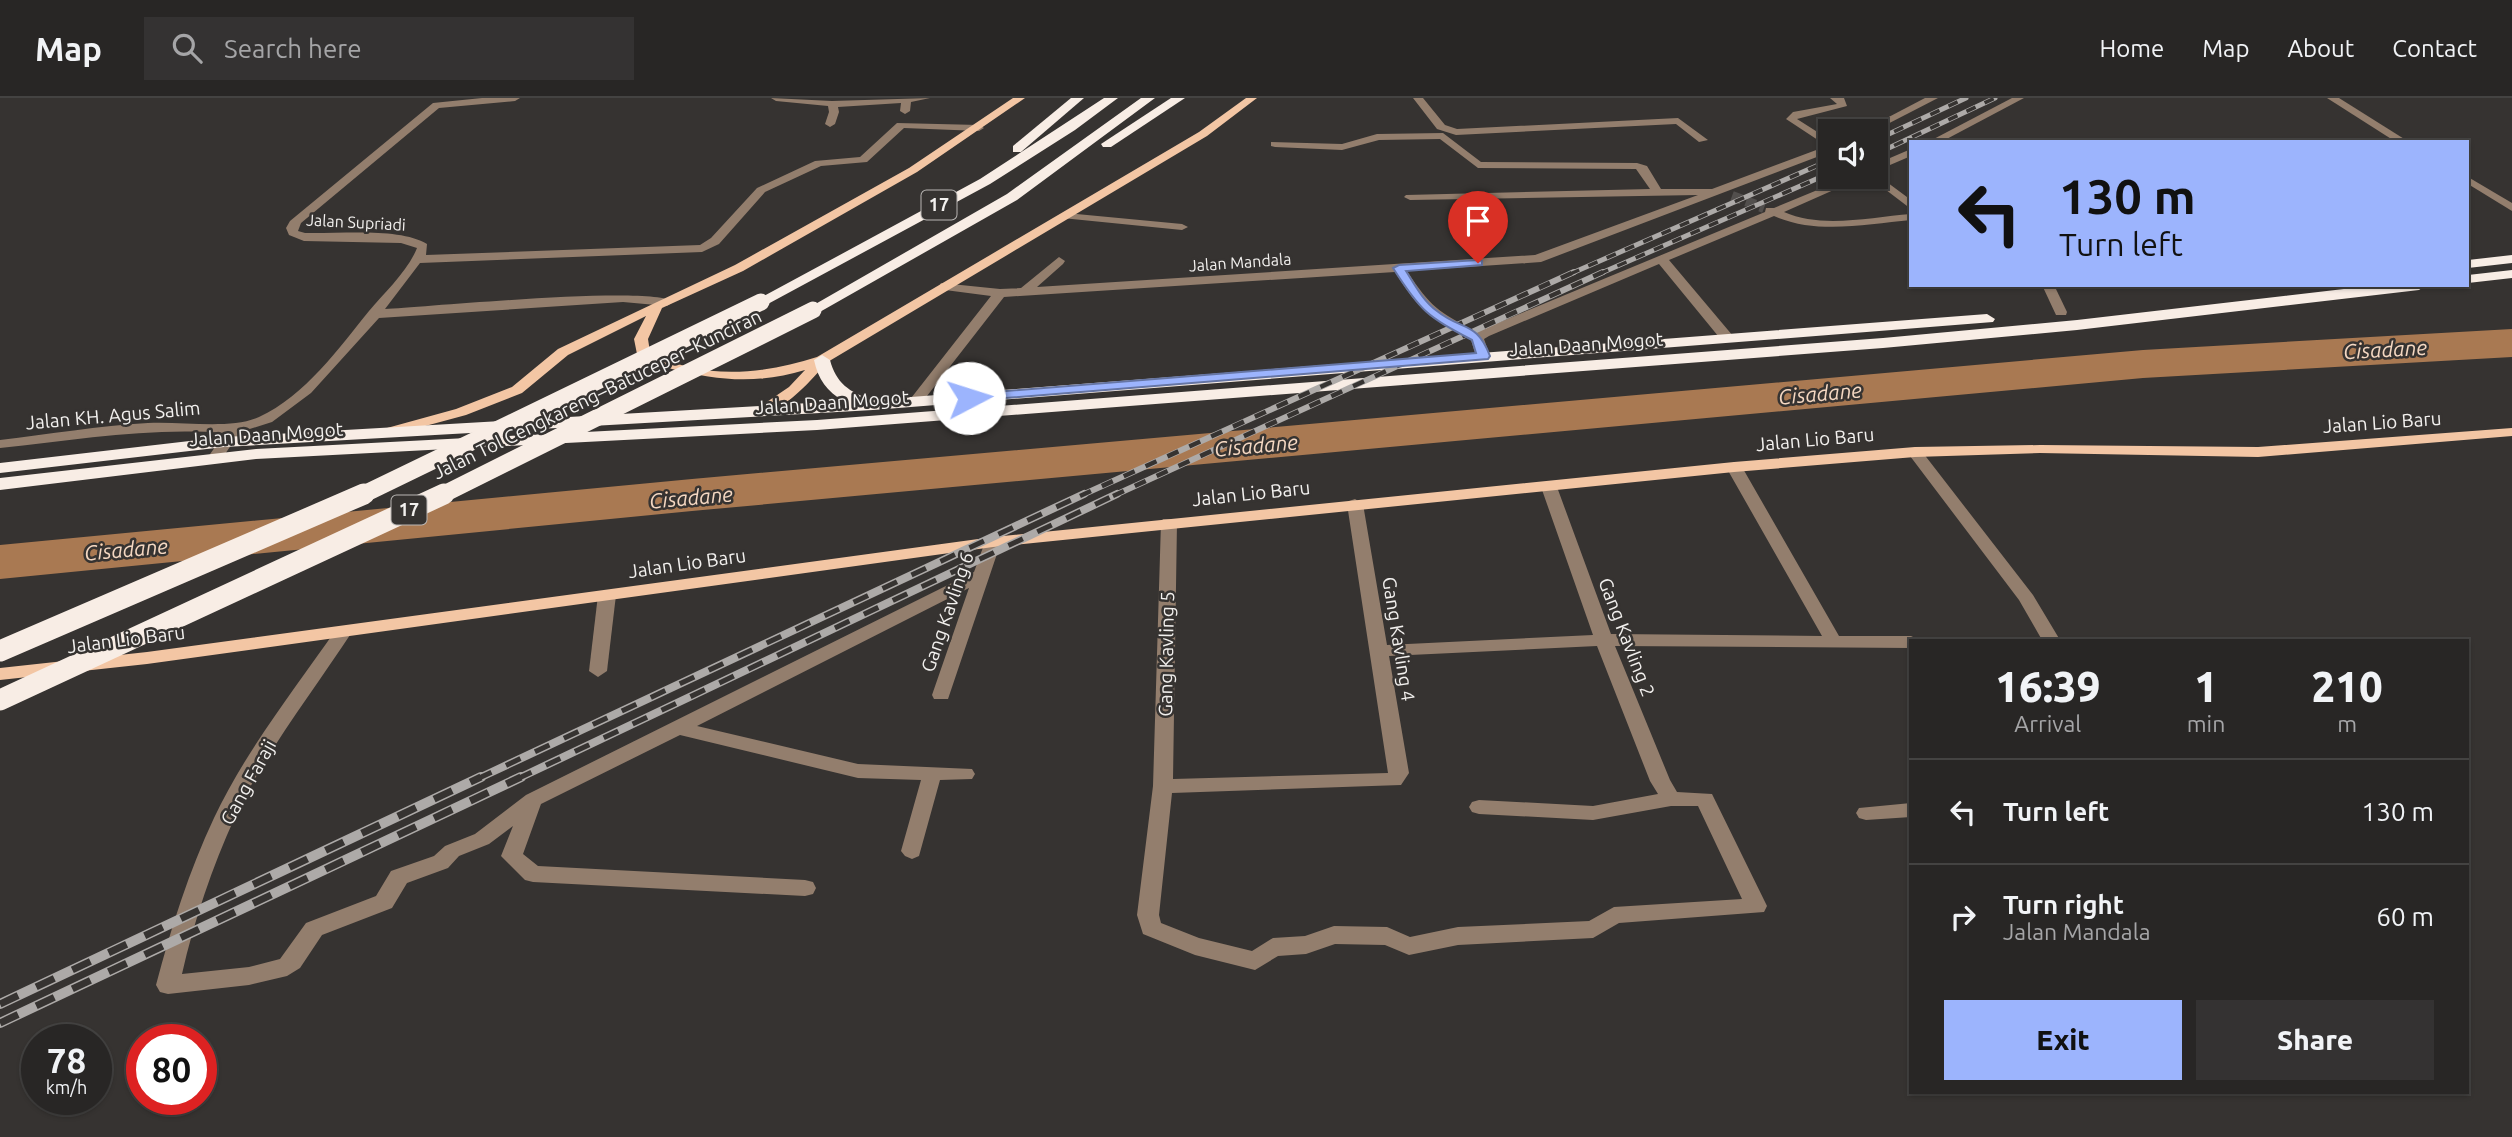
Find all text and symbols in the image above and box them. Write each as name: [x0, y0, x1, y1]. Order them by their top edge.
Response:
search box: [144, 17, 634, 80]
icon: search: [168, 29, 206, 67]
text: Map: [35, 30, 102, 67]
text: Search here: [224, 34, 362, 63]
text: Home: [2099, 35, 2164, 62]
text: Map: [2202, 35, 2249, 62]
text: About: [2287, 35, 2354, 62]
text: Contact: [2392, 35, 2477, 62]
map controls: [1818, 119, 1888, 189]
button: sound: [1818, 119, 1888, 189]
icon: left: [1944, 168, 2035, 259]
text: 130 m: [2059, 168, 2196, 223]
road number: 17: [922, 190, 956, 220]
pin: [1448, 191, 1508, 263]
icon: arrive: [1459, 202, 1497, 240]
street label: Jalan Supriadi: [306, 210, 406, 234]
text: Turn left: [2059, 226, 2183, 262]
street label: Jalan Mandala: [1188, 249, 1292, 275]
street label: Jalan Tol Cengkareng–Batuceper–Kunciran: [429, 305, 765, 483]
street label: Jalan Daan Mogot: [1508, 328, 1664, 360]
water label: Cisadane: [2342, 335, 2428, 363]
position arrow: [932, 361, 1006, 435]
water label: Cisadane: [1777, 377, 1863, 409]
street label: Jalan Daan Mogot: [754, 386, 910, 418]
street label: Jalan KH. Agus Salim: [25, 396, 201, 434]
street label: Jalan Lio Baru: [2322, 407, 2442, 437]
street label: Jalan Daan Mogot: [188, 418, 344, 450]
street label: Jalan Lio Baru: [1755, 423, 1875, 455]
water label: Cisadane: [1213, 429, 1299, 461]
street label: Jalan Lio Baru: [1191, 476, 1311, 510]
water label: Cisadane: [648, 481, 734, 513]
road number: 17: [392, 496, 426, 524]
water label: Cisadane: [83, 533, 169, 565]
street label: Jalan Lio Baru: [627, 544, 747, 582]
street label: Gang Kavling 6: [916, 549, 978, 675]
street label: Gang Kavling 2: [1594, 574, 1660, 700]
street label: Gang Kavling 4: [1378, 575, 1420, 703]
street label: Gang Kavling 5: [1154, 591, 1178, 717]
street label: Jalan Lio Baru: [66, 621, 186, 657]
text: 16:39: [1995, 663, 2100, 710]
text: 1: [2194, 663, 2218, 710]
text: 210: [2312, 663, 2383, 710]
text: Arrival: [2014, 711, 2081, 736]
text: min: [2187, 711, 2225, 736]
text: m: [2337, 711, 2357, 736]
street label: Gang Faraji: [216, 736, 280, 828]
icon: left: [1944, 793, 1982, 831]
text: Turn left: [2003, 797, 2109, 826]
text: 130 m: [2362, 797, 2434, 826]
text: Turn right: [2003, 890, 2124, 919]
icon: right: [1944, 898, 1982, 936]
text: 60 m: [2376, 902, 2434, 931]
text: Jalan Mandala: [2003, 919, 2151, 944]
button: Exit: [1944, 1000, 2182, 1080]
button: Share: [2196, 1000, 2434, 1080]
speed limit sign: 80: [126, 1024, 217, 1115]
text: 78: [47, 1040, 86, 1080]
text: km/h: [46, 1077, 87, 1097]

